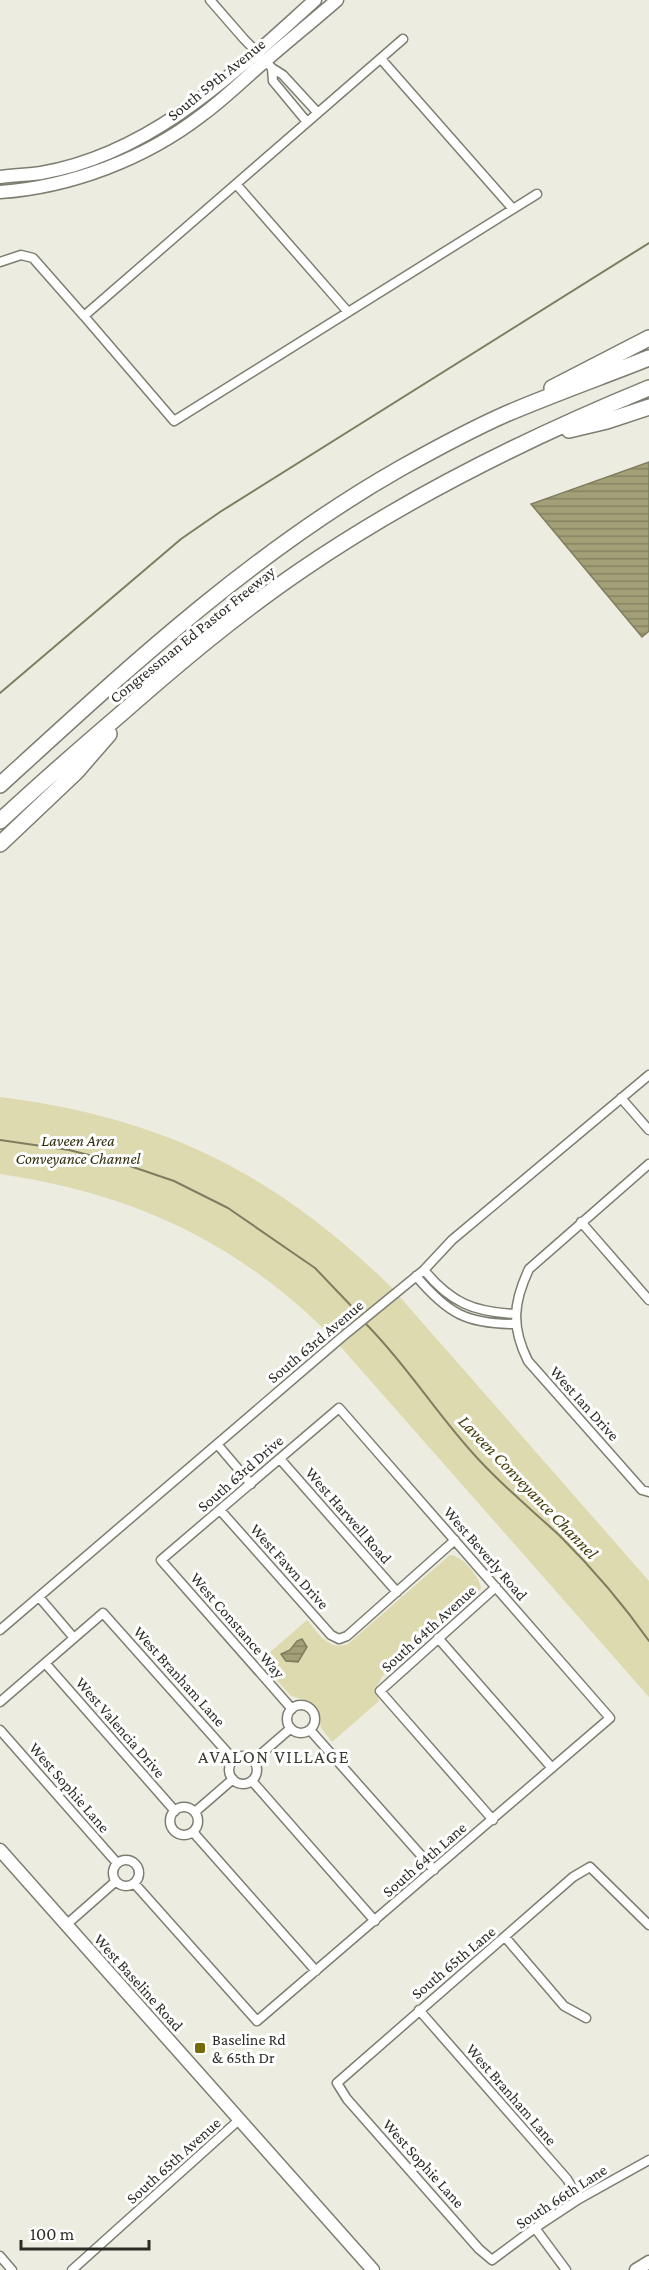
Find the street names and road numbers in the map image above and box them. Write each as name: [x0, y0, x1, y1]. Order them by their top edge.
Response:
street label: South 59th Avenue: [164, 35, 268, 124]
street label: Congressman Ed Pastor Freeway: [106, 562, 279, 707]
street label: South 63rd Avenue: [264, 1296, 367, 1386]
street label: West Ian Drive: [547, 1363, 622, 1444]
street label: South 63rd Drive: [194, 1432, 286, 1515]
street label: West Harwell Road: [302, 1464, 395, 1567]
street label: West Beverly Road: [440, 1503, 531, 1605]
street label: West Fawn Drive: [247, 1520, 332, 1612]
street label: West Constance Way: [186, 1569, 288, 1683]
street label: South 64th Avenue: [378, 1582, 479, 1675]
street label: West Branham Lane: [130, 1623, 229, 1730]
street label: West Valencia Drive: [72, 1674, 169, 1781]
street label: West Sophie Lane: [25, 1739, 113, 1836]
street label: South 64th Lane: [379, 1819, 470, 1900]
street label: South 65th Lane: [408, 1922, 499, 2002]
street label: West Baseline Road: [91, 1930, 187, 2035]
street label: West Branham Lane: [463, 2040, 560, 2148]
street label: South 65th Avenue: [123, 2114, 224, 2207]
street label: West Sophie Lane: [379, 2116, 468, 2212]
street label: South 66th Lane: [513, 2161, 610, 2232]

